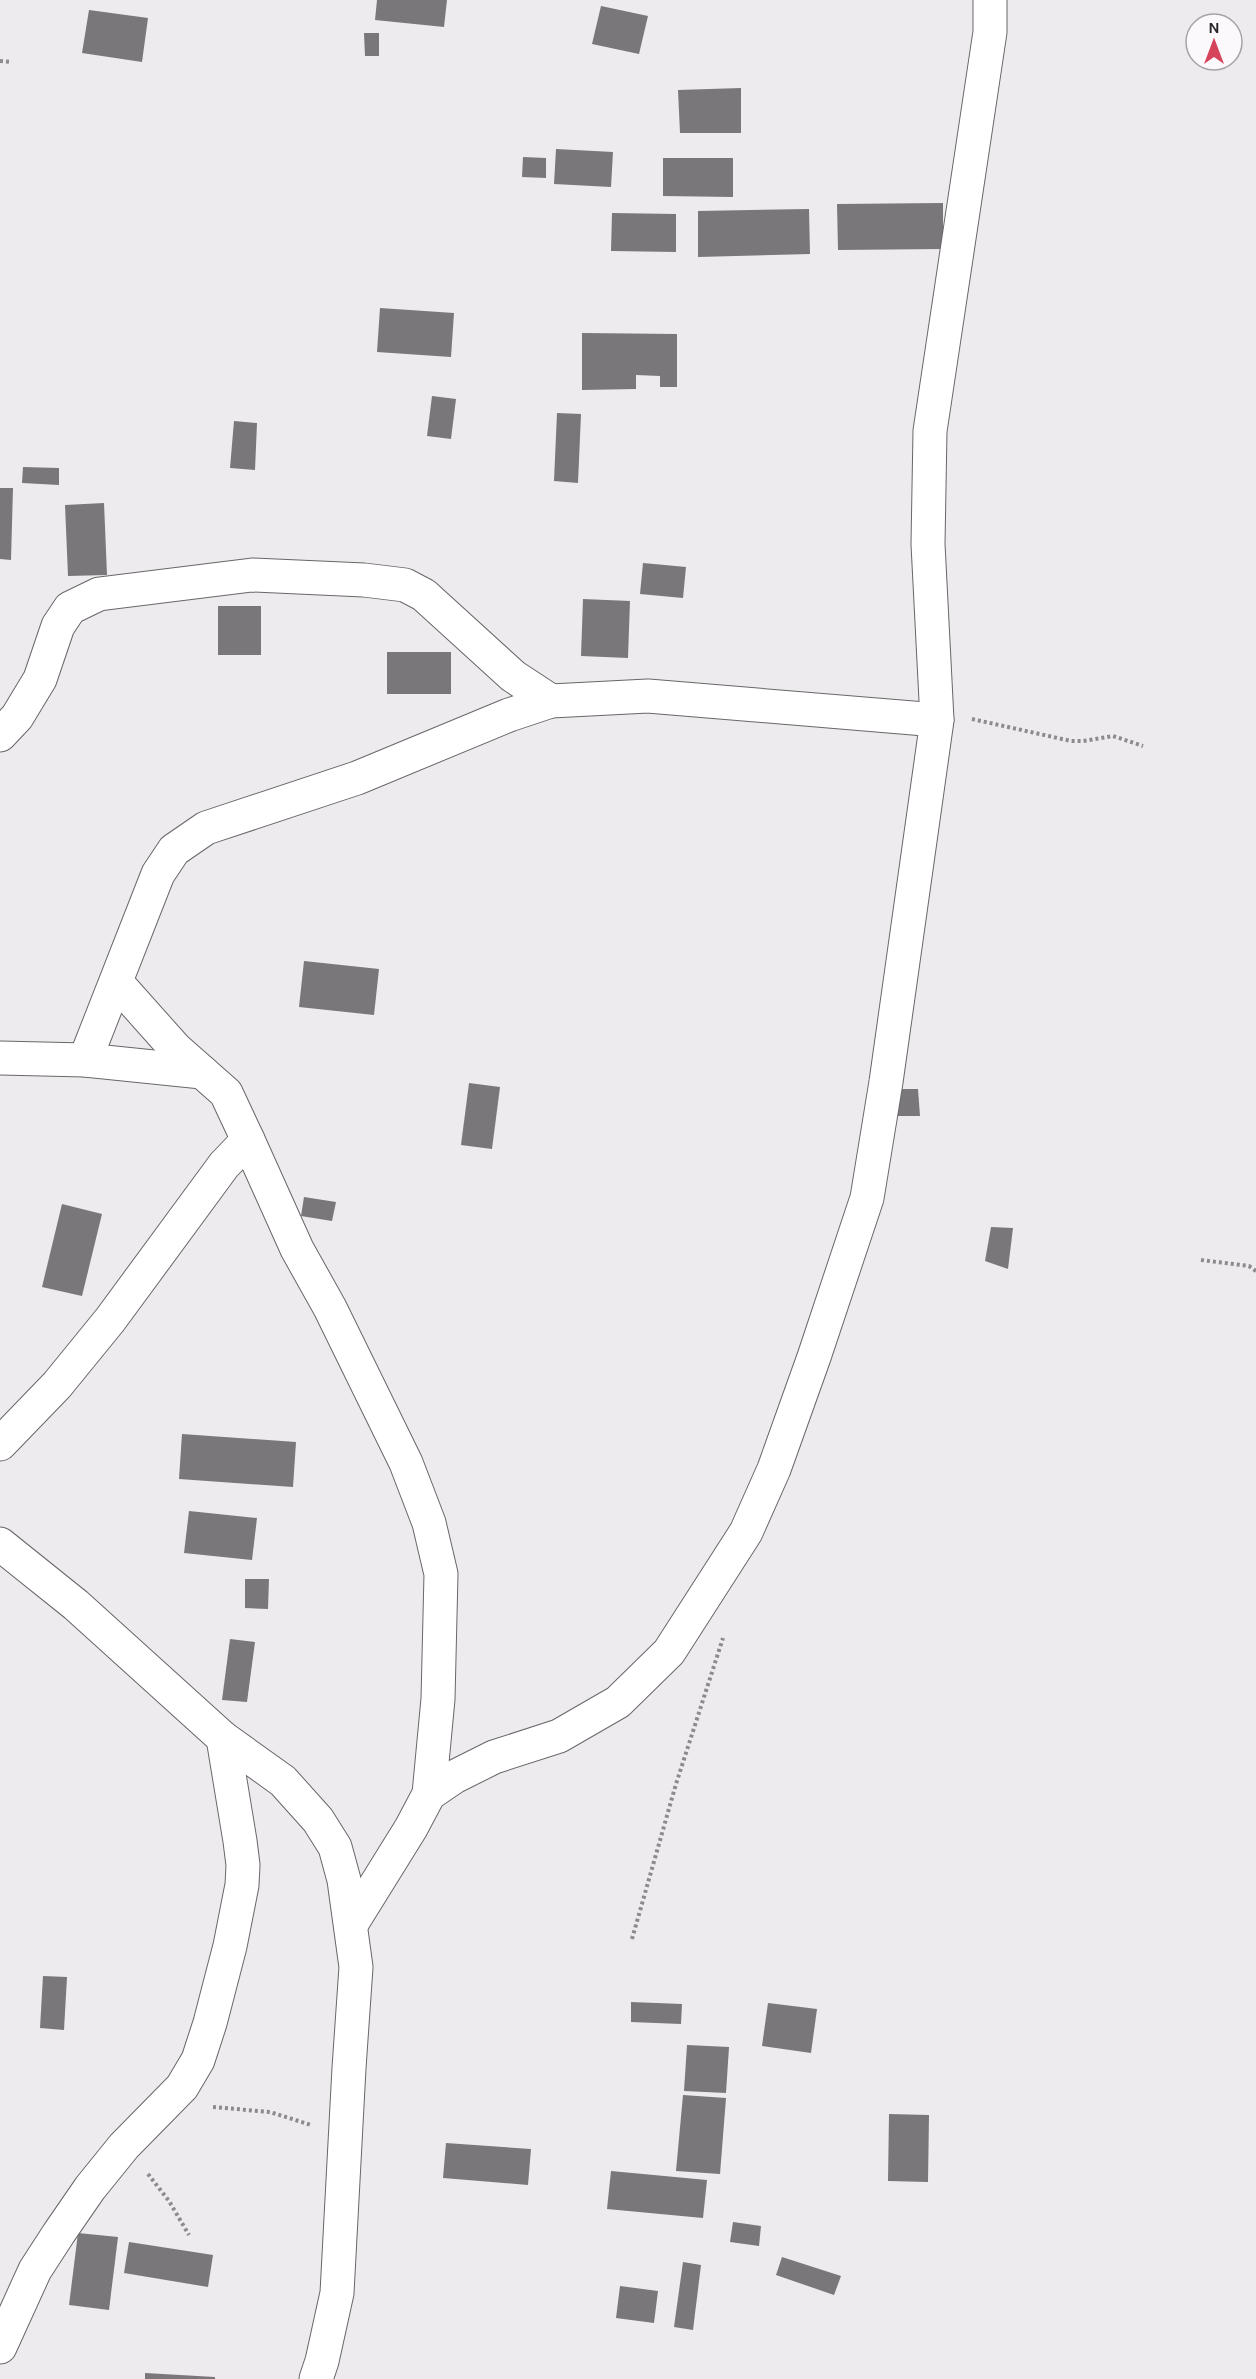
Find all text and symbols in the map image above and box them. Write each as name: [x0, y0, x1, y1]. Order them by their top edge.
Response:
north arrow: [1184, 12, 1244, 72]
text: N: [1208, 18, 1220, 37]

